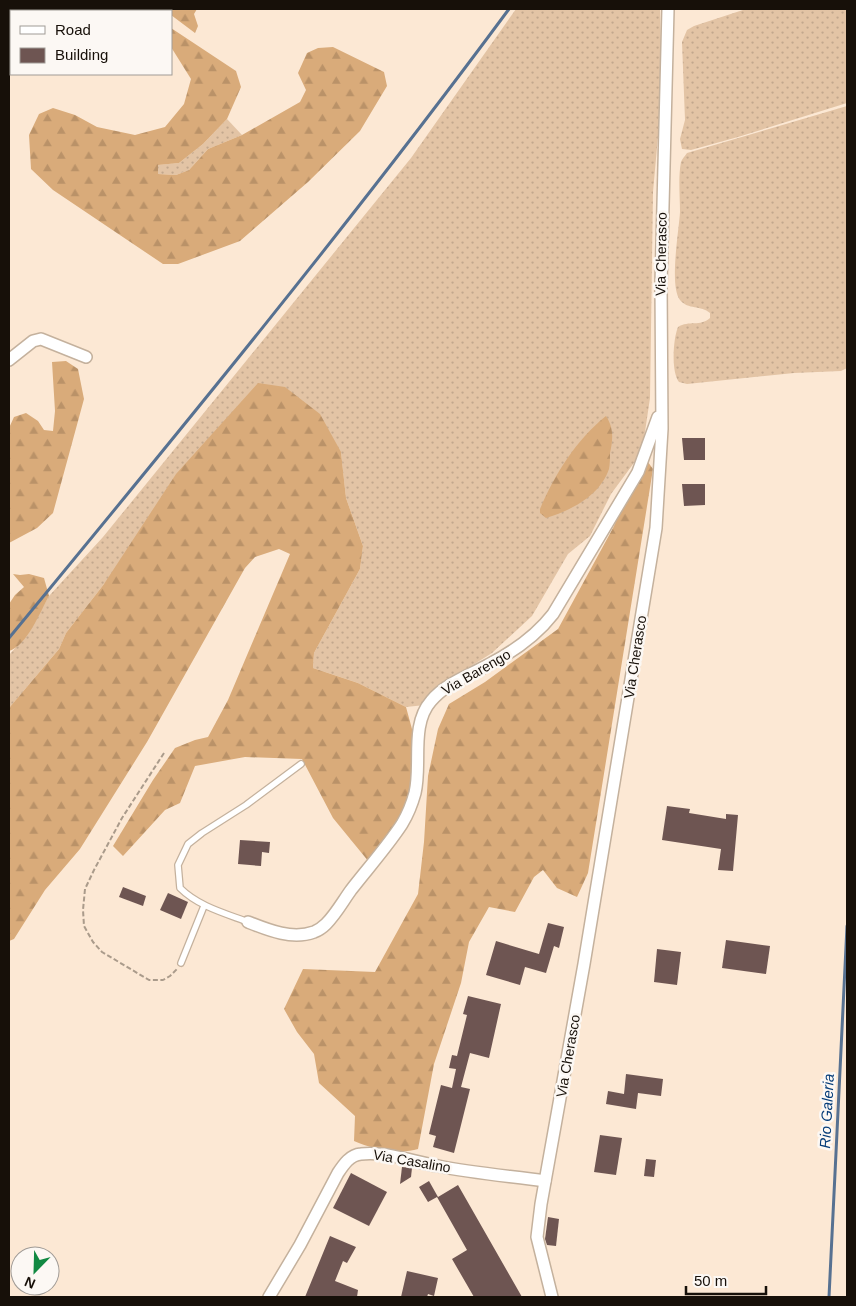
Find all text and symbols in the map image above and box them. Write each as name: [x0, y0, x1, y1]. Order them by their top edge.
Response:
legend: [10, 10, 172, 75]
text: Road: [55, 21, 91, 38]
text: Building: [55, 46, 108, 63]
street label: Via Cherasco: [652, 212, 670, 296]
street label: Via Cherasco: [621, 614, 649, 700]
street label: Via Barengo: [439, 646, 513, 698]
street label: Via Cherasco: [553, 1013, 583, 1099]
water label: Rio Galeria: [816, 1073, 837, 1149]
street label: Via Casalino: [372, 1146, 452, 1176]
north arrow: [10, 1246, 60, 1296]
scale bar: [686, 1264, 766, 1296]
text: 50 m: [694, 1272, 727, 1289]
text: N: [22, 1274, 38, 1292]

